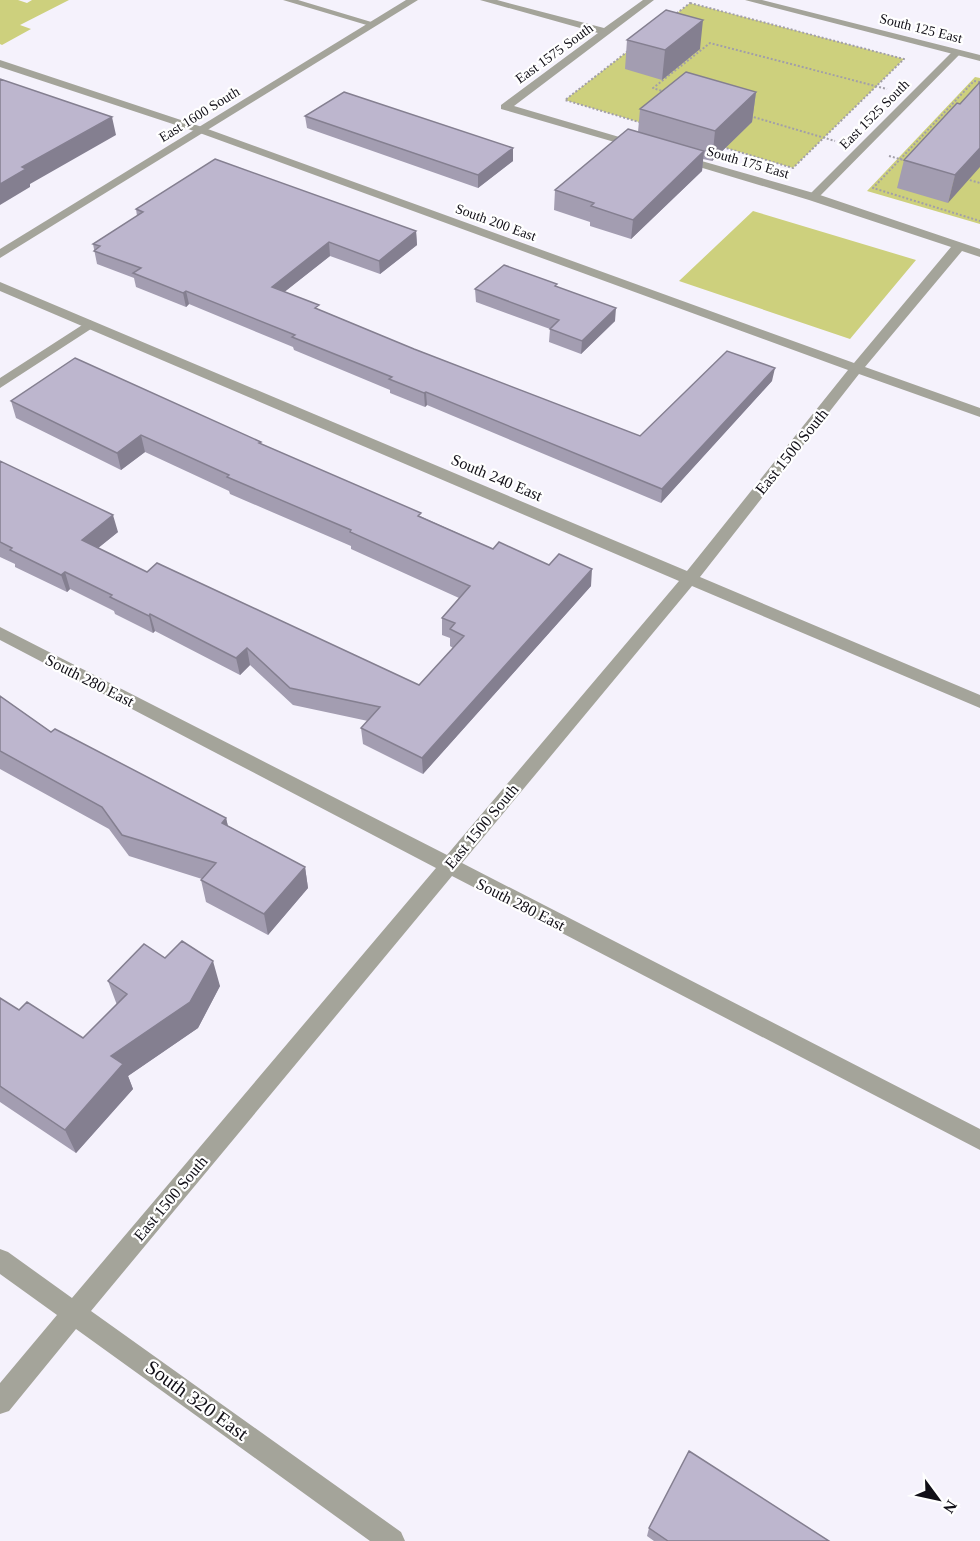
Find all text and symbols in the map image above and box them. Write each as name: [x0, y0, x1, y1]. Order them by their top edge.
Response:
street label: South 125 East: [878, 11, 964, 46]
street label: East 1575 South: [513, 20, 596, 86]
street label: East 1525 South: [837, 77, 912, 152]
street label: East 1600 South: [156, 84, 242, 145]
street label: South 175 East: [705, 144, 791, 181]
street label: South 200 East: [453, 201, 538, 244]
street label: East 1500 South: [752, 405, 831, 497]
street label: South 240 East: [449, 451, 545, 504]
street label: South 280 East: [43, 651, 137, 710]
street label: East 1500 South: [441, 781, 522, 872]
street label: South 280 East: [474, 875, 568, 934]
street label: East 1500 South: [130, 1153, 211, 1244]
street label: South 320 East: [142, 1356, 253, 1445]
north arrow: [908, 1469, 968, 1529]
text: N: [940, 1497, 960, 1517]

